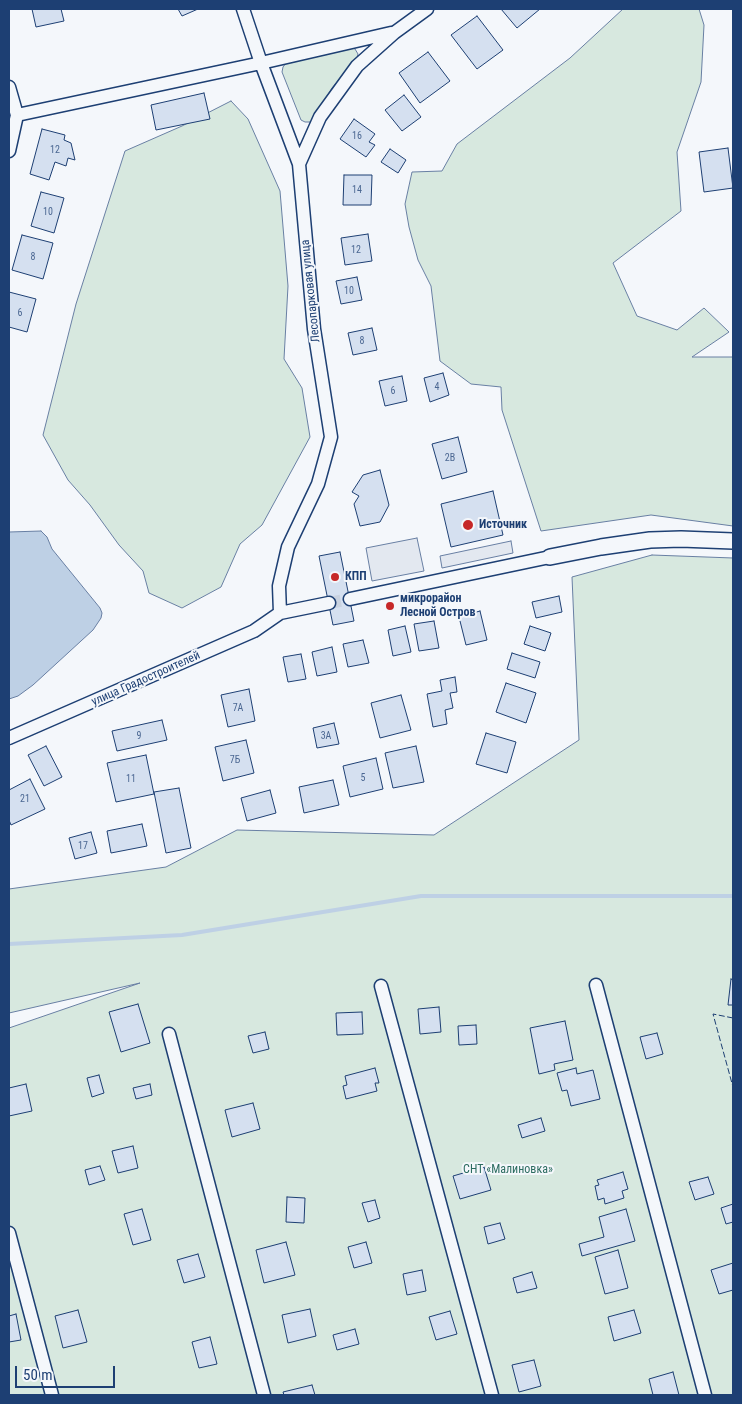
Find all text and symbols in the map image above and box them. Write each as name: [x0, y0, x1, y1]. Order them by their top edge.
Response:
house number: 16: [352, 130, 362, 142]
house number: 12: [50, 144, 60, 156]
house number: 14: [352, 184, 362, 196]
house number: 10: [43, 206, 53, 218]
street label: Лесопарковая улица: [298, 239, 324, 343]
house number: 12: [351, 244, 361, 256]
house number: 8: [31, 251, 35, 263]
house number: 10: [344, 285, 354, 297]
house number: 6: [18, 307, 22, 319]
house number: 8: [360, 335, 364, 347]
house number: 4: [435, 381, 439, 393]
house number: 6: [391, 385, 395, 397]
house number: 2В: [445, 452, 455, 464]
marker: Источник: [461, 518, 475, 532]
place label: Источник: [479, 518, 527, 532]
place label: КПП: [345, 570, 367, 584]
marker: КПП: [329, 571, 341, 583]
place label: микрорайон Лесной Остров: [400, 592, 475, 620]
marker: микрорайон Лесной Остров: [384, 600, 396, 612]
street label: улица Градостроителей: [89, 649, 203, 709]
house number: 7А: [233, 702, 243, 714]
house number: 9: [137, 730, 141, 742]
house number: 3А: [321, 730, 331, 742]
house number: 7Б: [230, 754, 240, 766]
house number: 5: [361, 772, 365, 784]
house number: 11: [126, 773, 136, 785]
house number: 21: [20, 793, 30, 805]
house number: 17: [78, 840, 88, 852]
park label: СНТ «Малиновка»: [463, 1163, 553, 1177]
scale bar: [18, 1356, 118, 1388]
text: 50 m: [23, 1366, 53, 1384]

